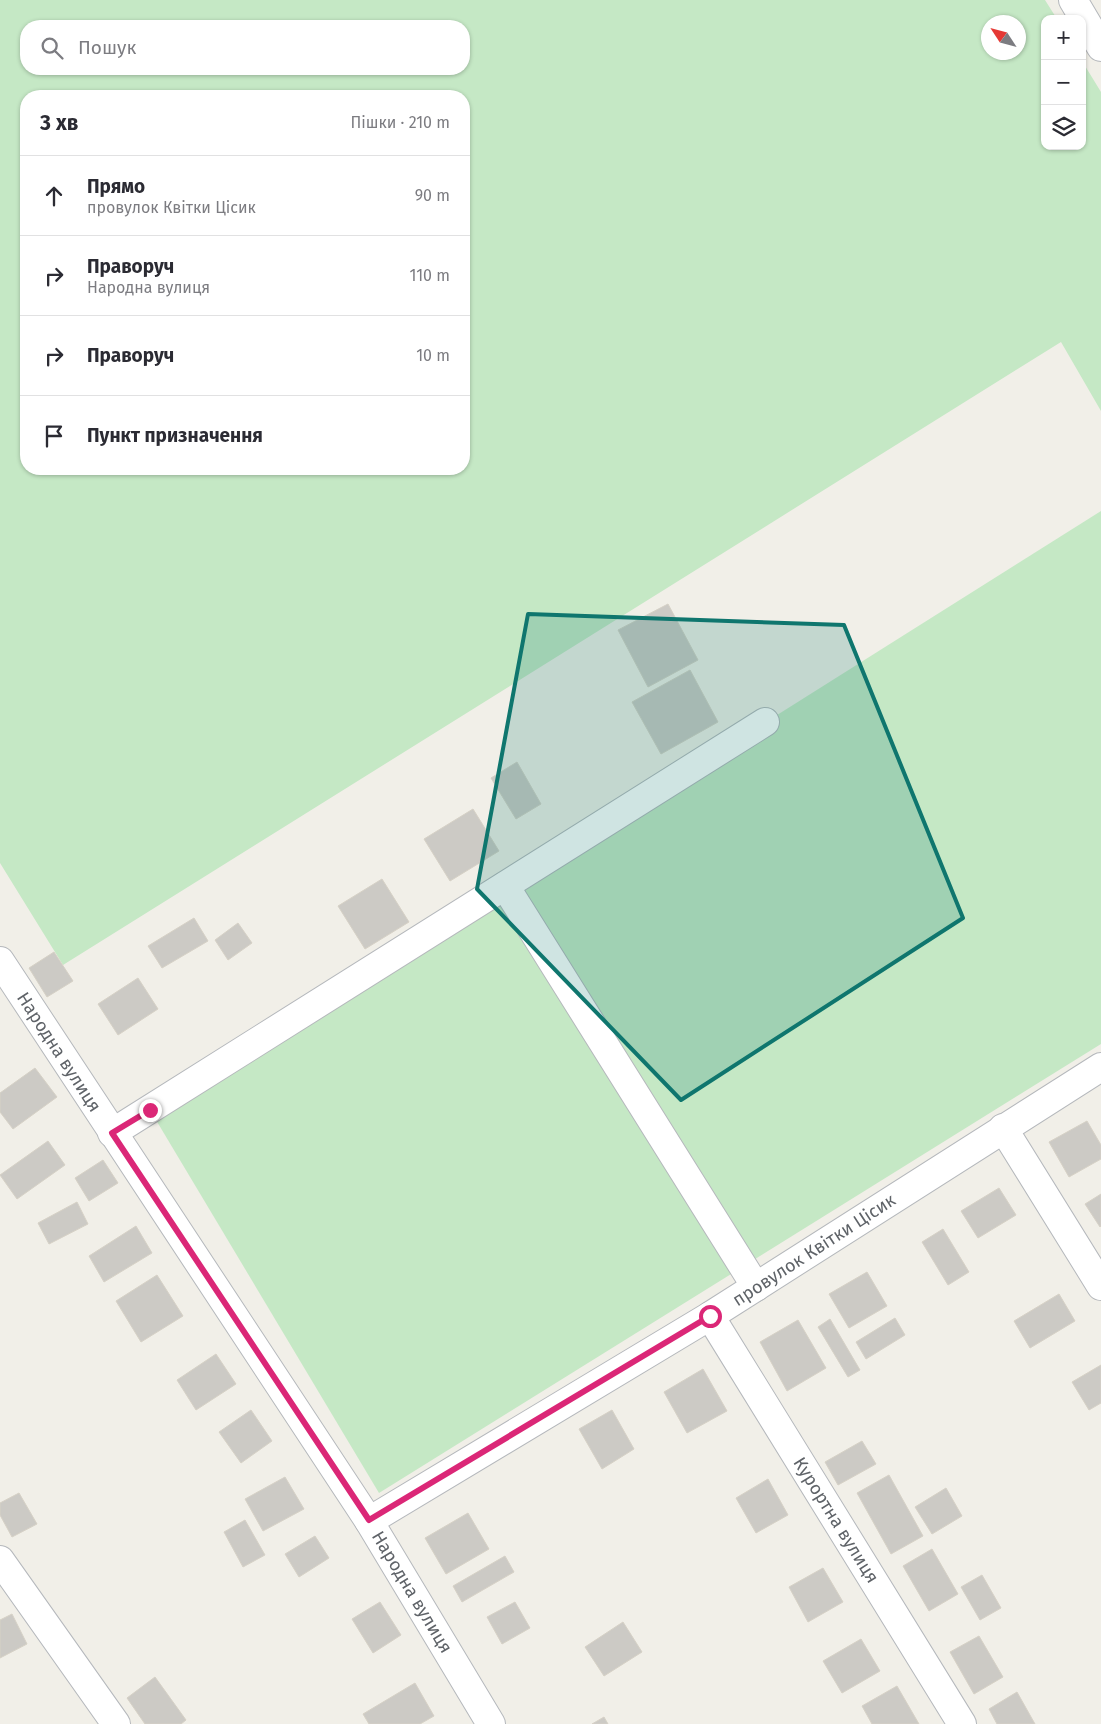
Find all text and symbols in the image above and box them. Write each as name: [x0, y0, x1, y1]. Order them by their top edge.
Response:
north arrow: [981, 15, 1026, 60]
map controls: [1041, 15, 1086, 150]
button: +: [1041, 15, 1086, 60]
search box: [20, 20, 470, 75]
icon: search: [38, 34, 66, 62]
text: Пошук: [78, 36, 136, 59]
button: −: [1041, 60, 1086, 105]
button: layers: [1041, 105, 1086, 150]
text: 3 хв: [40, 110, 78, 136]
text: Пішки · 210 m: [350, 113, 450, 132]
text: Прямо: [87, 175, 145, 198]
icon: ahead: [40, 182, 68, 210]
text: 90 m: [415, 186, 450, 205]
text: провулок Квітки Цісик: [87, 198, 256, 217]
text: Праворуч: [87, 255, 174, 278]
icon: right: [40, 262, 68, 290]
text: 110 m: [409, 266, 450, 285]
text: Народна вулиця: [87, 278, 210, 297]
icon: right: [40, 342, 68, 370]
text: Праворуч: [87, 344, 174, 367]
text: 10 m: [416, 346, 450, 365]
icon: arrive: [40, 422, 68, 450]
text: Пункт призначення: [87, 424, 263, 447]
street label: Народна вулиця: [12, 988, 106, 1116]
route end: [139, 1099, 162, 1122]
street label: провулок Квітки Цісик: [728, 1189, 900, 1311]
route start: [699, 1305, 722, 1328]
street label: Курортна вулиця: [788, 1453, 884, 1587]
street label: Народна вулиця: [367, 1527, 457, 1657]

